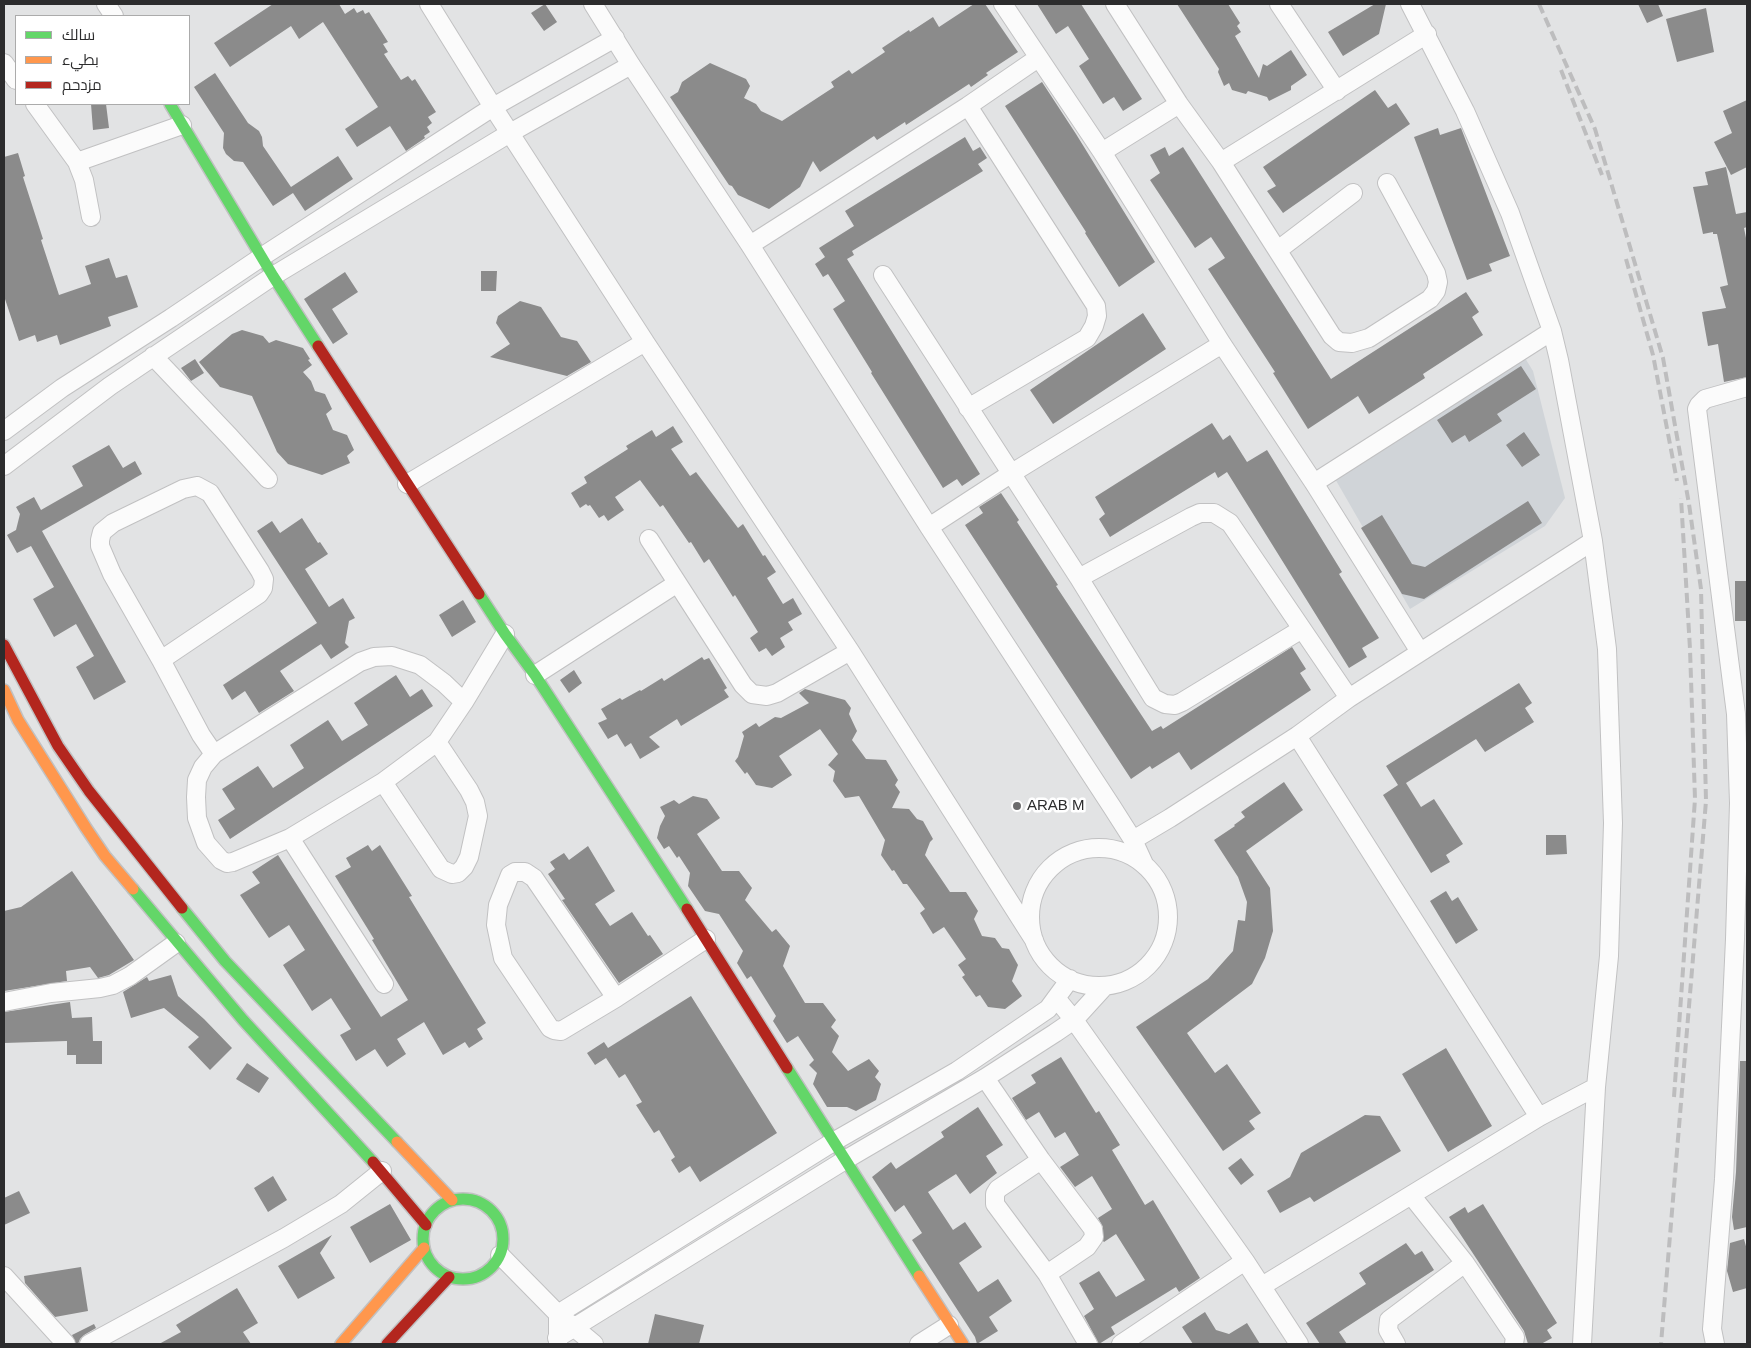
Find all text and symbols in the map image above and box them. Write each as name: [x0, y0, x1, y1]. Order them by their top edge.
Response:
legend: [15, 15, 190, 105]
text: سالك: [62, 26, 95, 43]
text: بطيء: [62, 51, 99, 68]
text: مزدحم: [62, 76, 102, 93]
place label: ARAB M: [1027, 797, 1085, 815]
marker: ARAB M: [1011, 800, 1023, 812]

